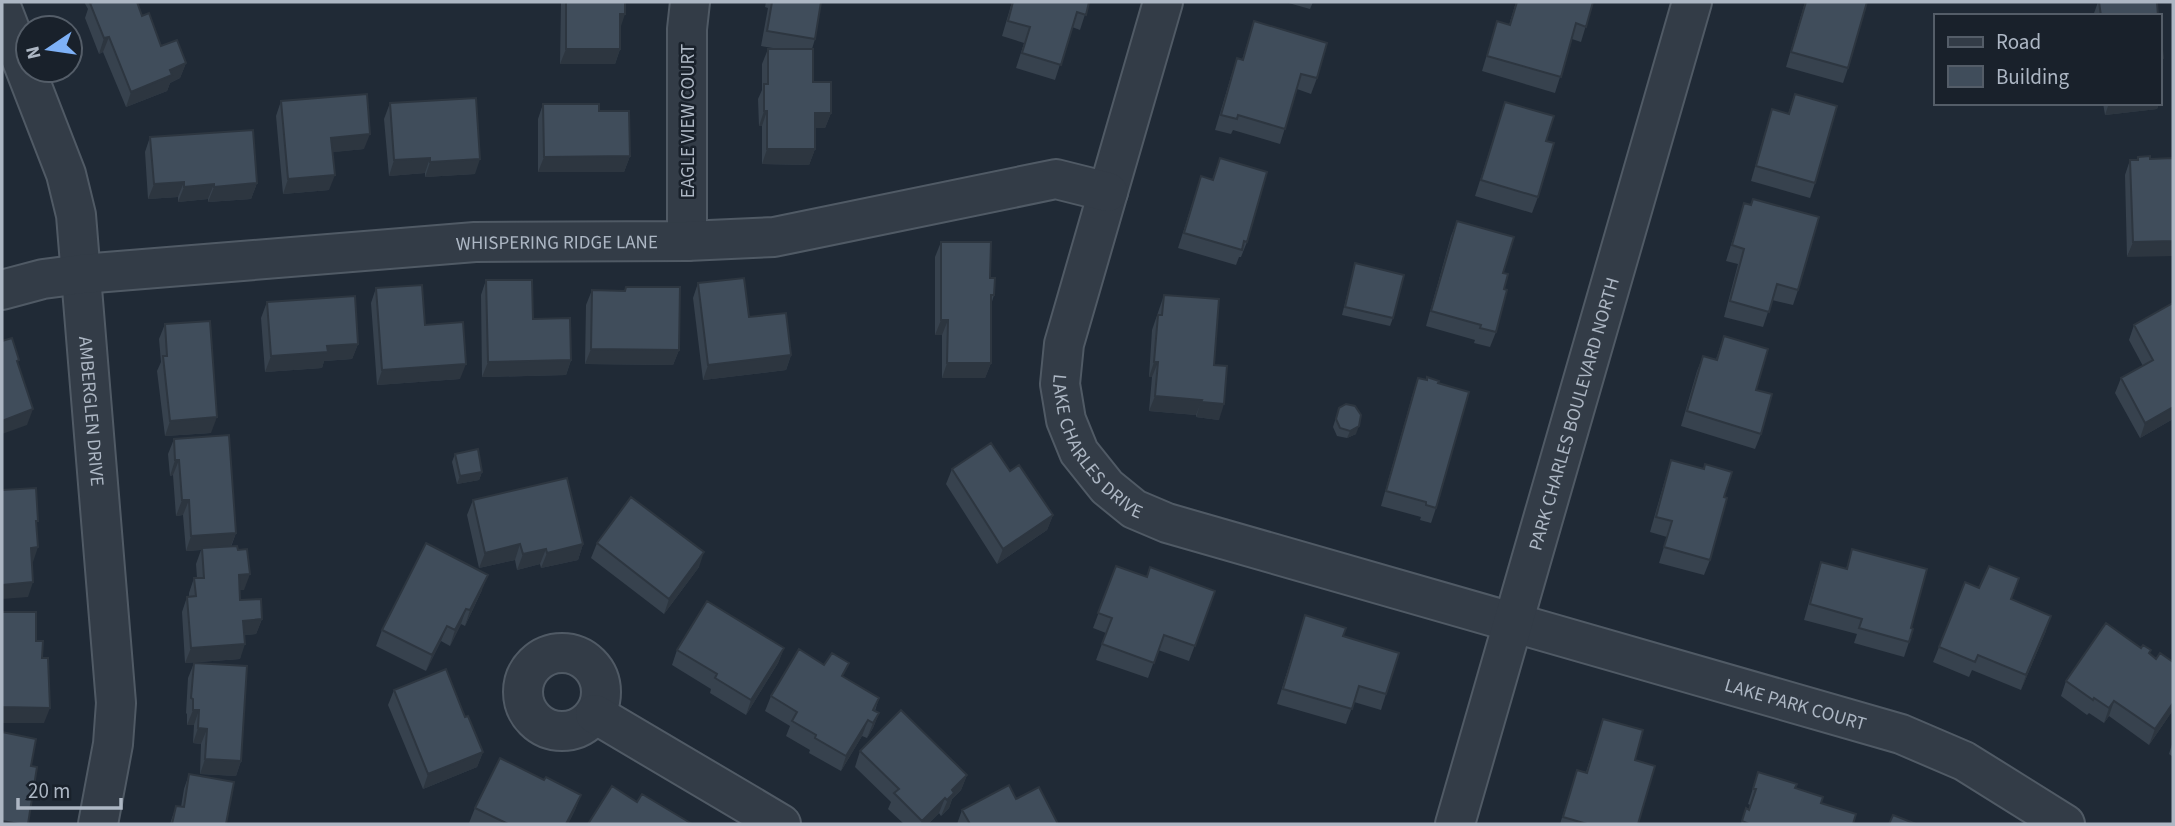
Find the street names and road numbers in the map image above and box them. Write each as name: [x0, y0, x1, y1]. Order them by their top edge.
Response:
street label: EAGLE VIEW COURT: [675, 44, 702, 198]
street label: WHISPERING RIDGE LANE: [455, 229, 658, 258]
street label: PARK CHARLES BOULEVARD NORTH: [1523, 274, 1627, 554]
street label: AMBERGLEN DRIVE: [71, 335, 110, 487]
street label: LAKE CHARLES DRIVE: [1045, 373, 1147, 526]
street label: LAKE PARK COURT: [1721, 672, 1869, 738]

